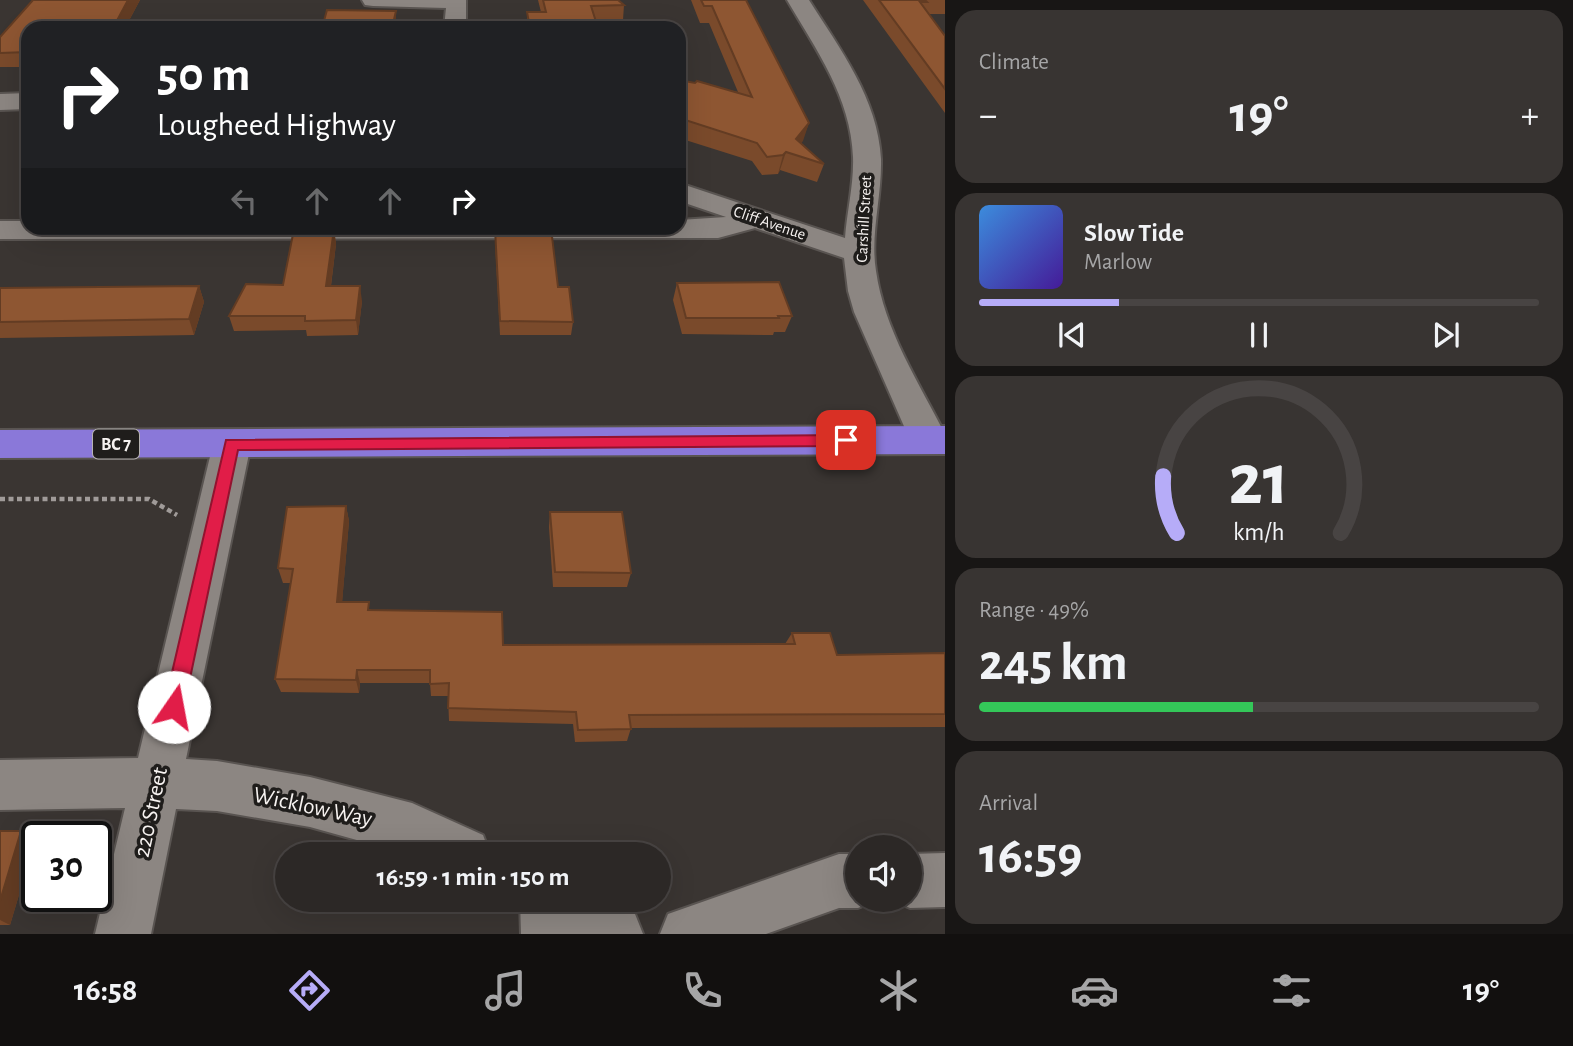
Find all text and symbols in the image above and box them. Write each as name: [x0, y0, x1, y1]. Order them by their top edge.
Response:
icon: right: [42, 49, 133, 140]
text: 50 m: [157, 51, 251, 100]
text: Climate: [979, 51, 1049, 74]
text: 19°: [1229, 89, 1289, 141]
text: −: [979, 97, 997, 135]
text: +: [1521, 97, 1539, 135]
text: Lougheed Highway: [157, 109, 396, 141]
street label: Carshill Street: [854, 175, 874, 263]
icon: left: [225, 182, 263, 220]
icon: ahead: [298, 182, 336, 220]
icon: ahead: [371, 182, 409, 220]
icon: right: [444, 182, 482, 220]
street label: Cliff Avenue: [732, 203, 808, 243]
text: Slow Tide: [1084, 220, 1184, 246]
text: Marlow: [1084, 251, 1152, 274]
icon: previous: [1053, 316, 1091, 354]
icon: pause: [1240, 316, 1278, 354]
icon: next: [1427, 316, 1465, 354]
pin: [816, 410, 876, 470]
icon: arrive: [827, 421, 865, 459]
road number: BC 7: [93, 430, 139, 458]
text: 21: [1229, 445, 1289, 518]
text: km/h: [1233, 520, 1285, 545]
text: Range · 49%: [979, 599, 1089, 622]
text: 245 km: [979, 637, 1128, 689]
position arrow: [137, 670, 211, 744]
street label: 220 Street: [131, 765, 172, 859]
street label: Wicklow Way: [251, 784, 374, 831]
text: Arrival: [979, 792, 1038, 815]
speed limit sign: 30: [21, 821, 112, 912]
text: 16:59: [979, 830, 1082, 882]
map controls: [845, 835, 922, 912]
button: sound: [845, 835, 922, 912]
text: 16:59 · 1 min · 150 m: [376, 864, 570, 890]
icon: directions: [285, 966, 334, 1015]
icon: music: [481, 966, 530, 1015]
icon: phone: [678, 966, 727, 1015]
icon: climate: [874, 966, 923, 1015]
icon: car: [1070, 966, 1119, 1015]
icon: filters: [1267, 966, 1316, 1015]
text: 16:58: [74, 974, 138, 1006]
text: 19°: [1463, 974, 1499, 1006]

